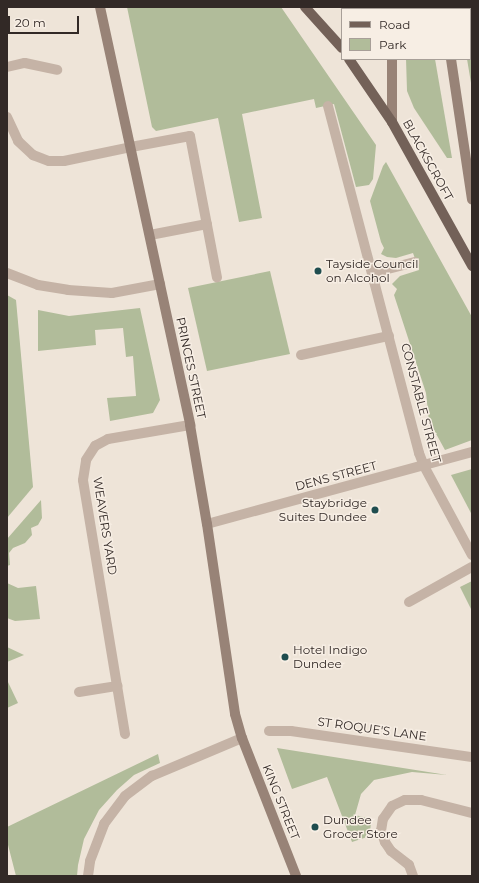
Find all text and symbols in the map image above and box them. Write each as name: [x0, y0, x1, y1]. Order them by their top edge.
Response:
scale bar: [10, 8, 81, 34]
legend: [341, 8, 471, 60]
text: 20 m: [15, 15, 46, 30]
text: Road: [379, 17, 410, 32]
text: Park: [379, 37, 406, 52]
street label: BLACKSCROFT: [400, 117, 456, 203]
place label: Tayside Council on Alcohol: [326, 257, 418, 285]
marker: Tayside Council on Alcohol: [313, 266, 323, 276]
street label: PRINCES STREET: [173, 316, 209, 420]
street label: CONSTABLE STREET: [398, 342, 444, 464]
street label: DENS STREET: [294, 458, 378, 494]
street label: WEAVERS YARD: [90, 476, 120, 576]
place label: Staybridge Suites Dundee: [279, 496, 367, 524]
marker: Staybridge Suites Dundee: [370, 505, 380, 515]
place label: Hotel Indigo Dundee: [293, 643, 367, 671]
marker: Hotel Indigo Dundee: [280, 652, 290, 662]
street label: ST ROQUE'S LANE: [317, 714, 427, 744]
street label: KING STREET: [259, 762, 303, 842]
place label: Dundee Grocer Store: [323, 813, 398, 841]
marker: Dundee Grocer Store: [310, 822, 320, 832]

